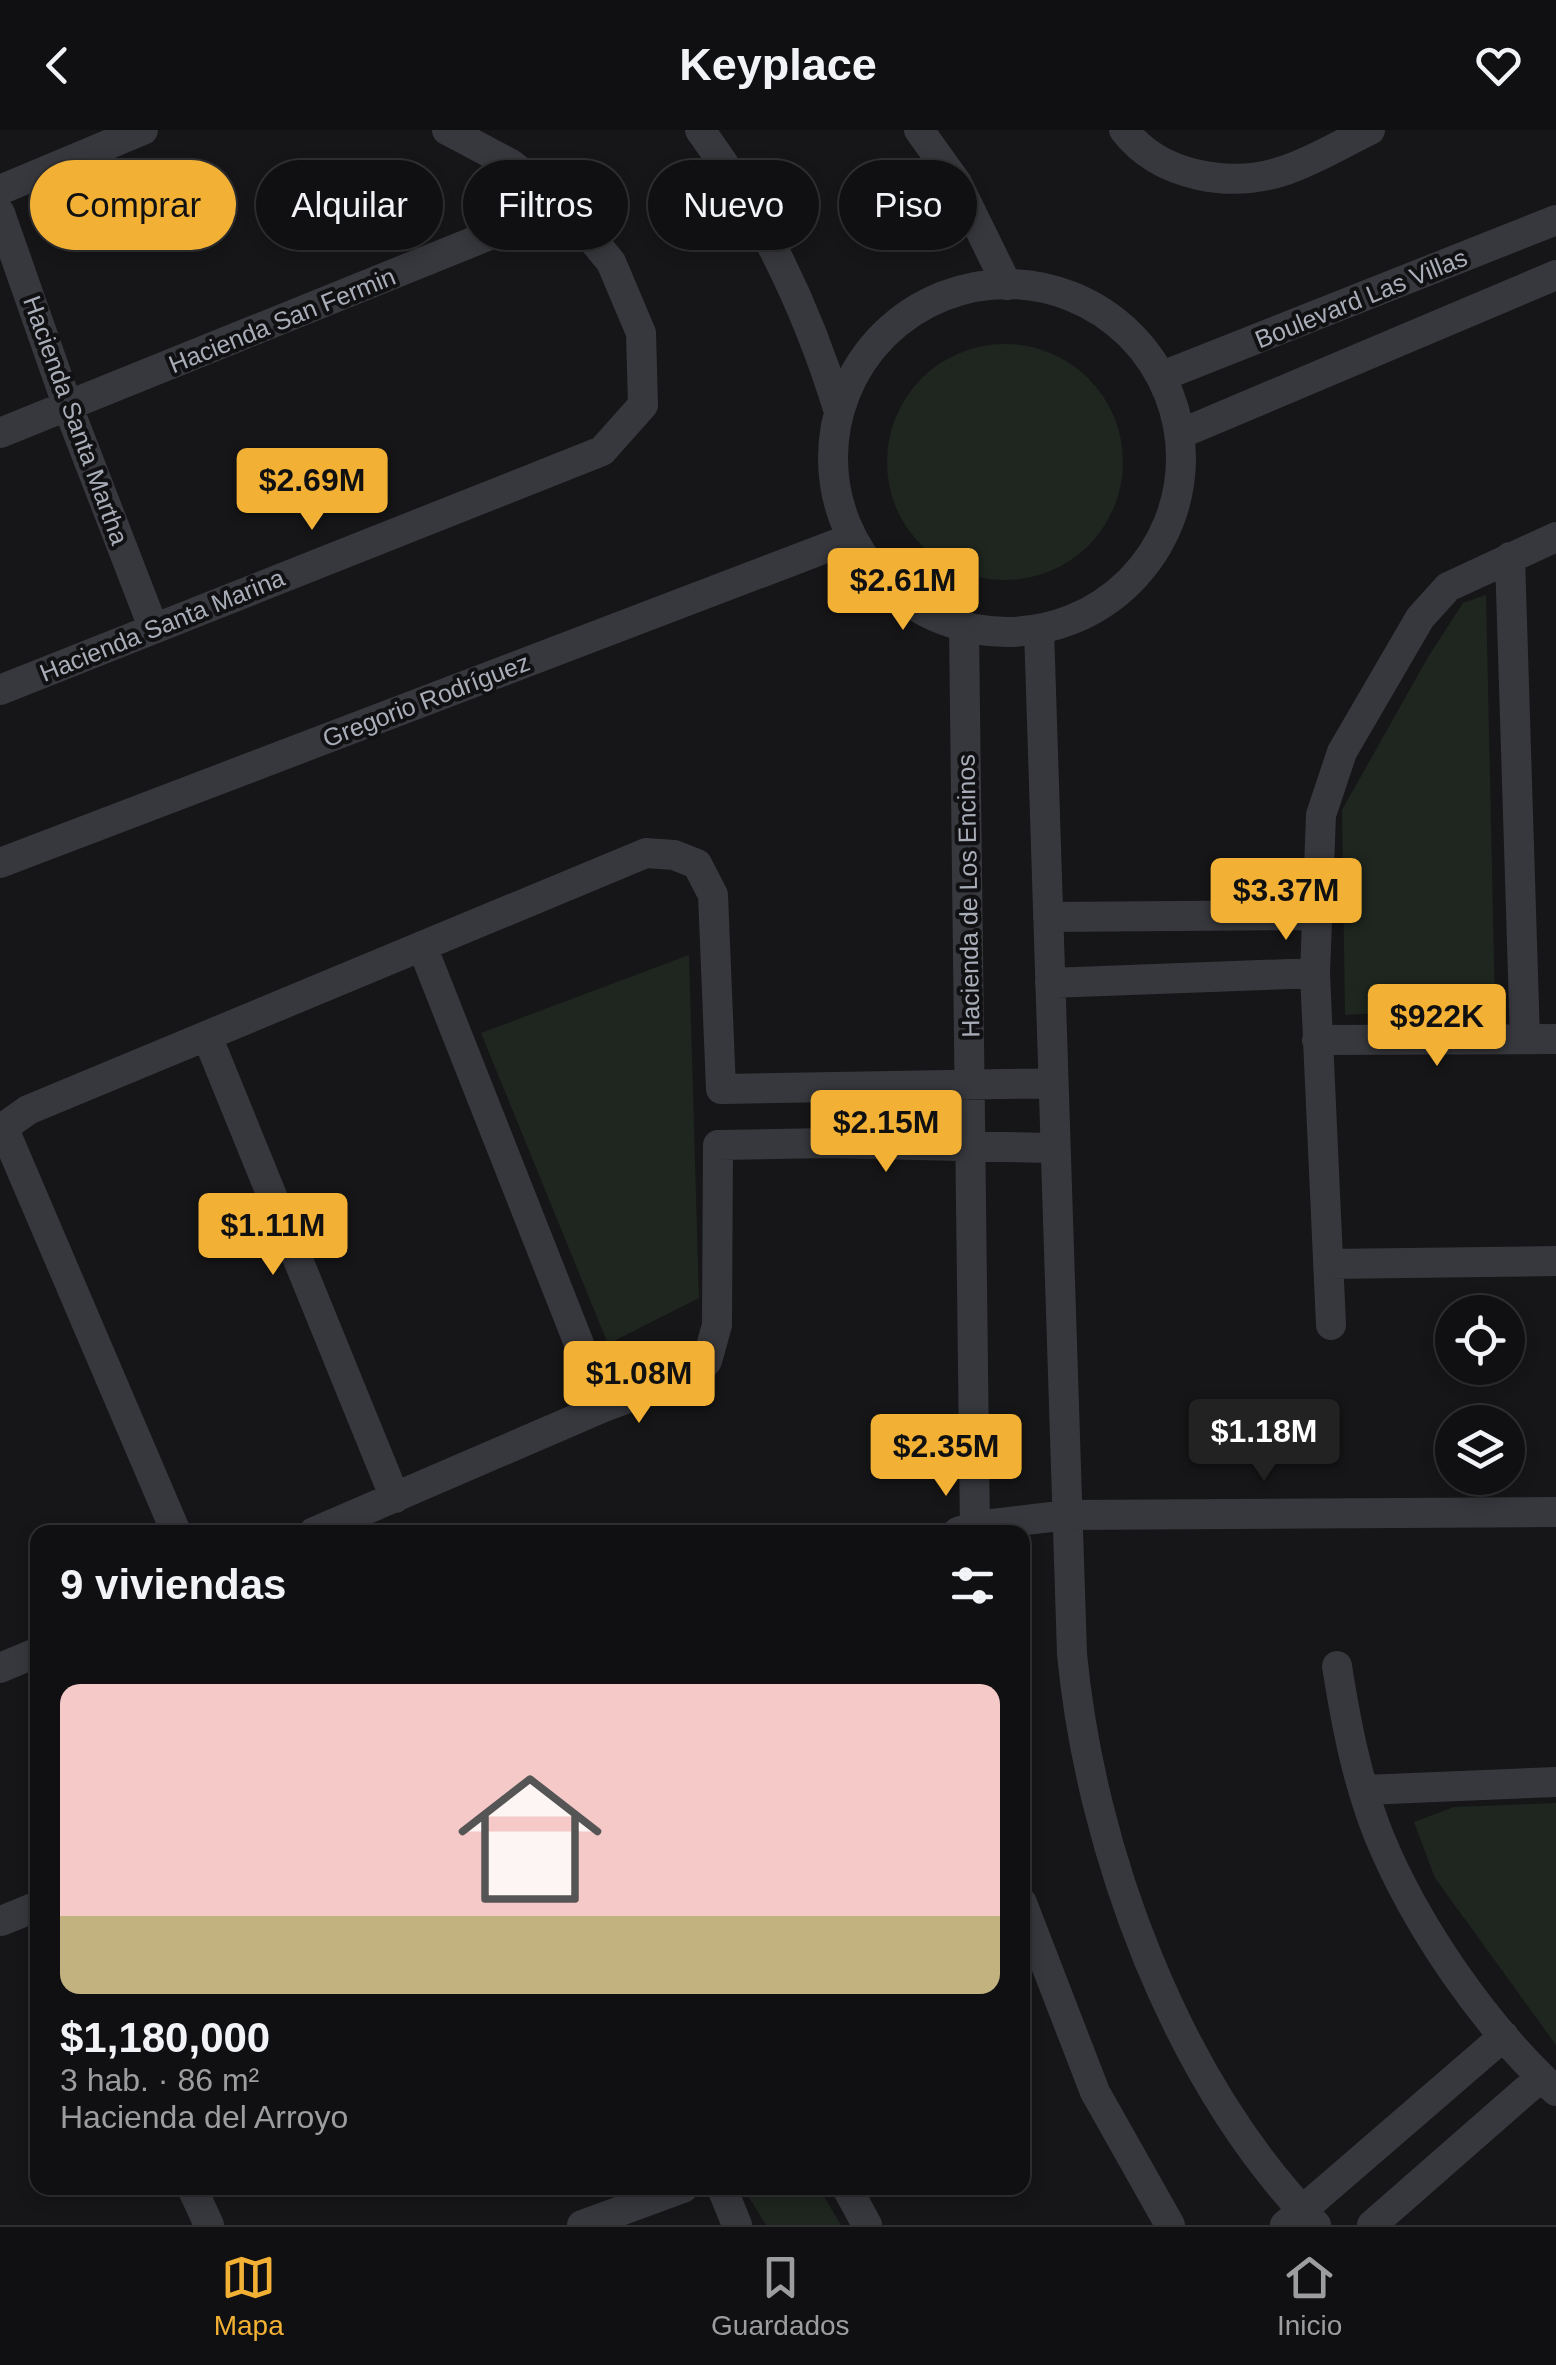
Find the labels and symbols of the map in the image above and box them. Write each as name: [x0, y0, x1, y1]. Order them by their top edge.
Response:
street label: Boulevard Las Villas: [1251, 243, 1471, 353]
street label: Hacienda San Fermin: [165, 262, 399, 378]
street label: Hacienda Santa Martha: [18, 292, 134, 548]
pin: $2.69M: [231, 448, 393, 533]
pin: $2.61M: [822, 548, 984, 633]
street label: Hacienda Santa Marina: [36, 563, 288, 687]
street label: Gregorio Rodríguez: [318, 648, 534, 752]
street label: Hacienda de Los Encinos: [952, 754, 984, 1038]
pin: $3.37M: [1205, 858, 1367, 943]
pin: $922K: [1367, 984, 1507, 1069]
pin: $2.15M: [805, 1090, 967, 1175]
pin: $1.11M: [192, 1193, 354, 1278]
pin: $1.08M: [558, 1341, 720, 1426]
pin: $1.18M: [1183, 1399, 1345, 1484]
pin: $2.35M: [865, 1414, 1027, 1499]

